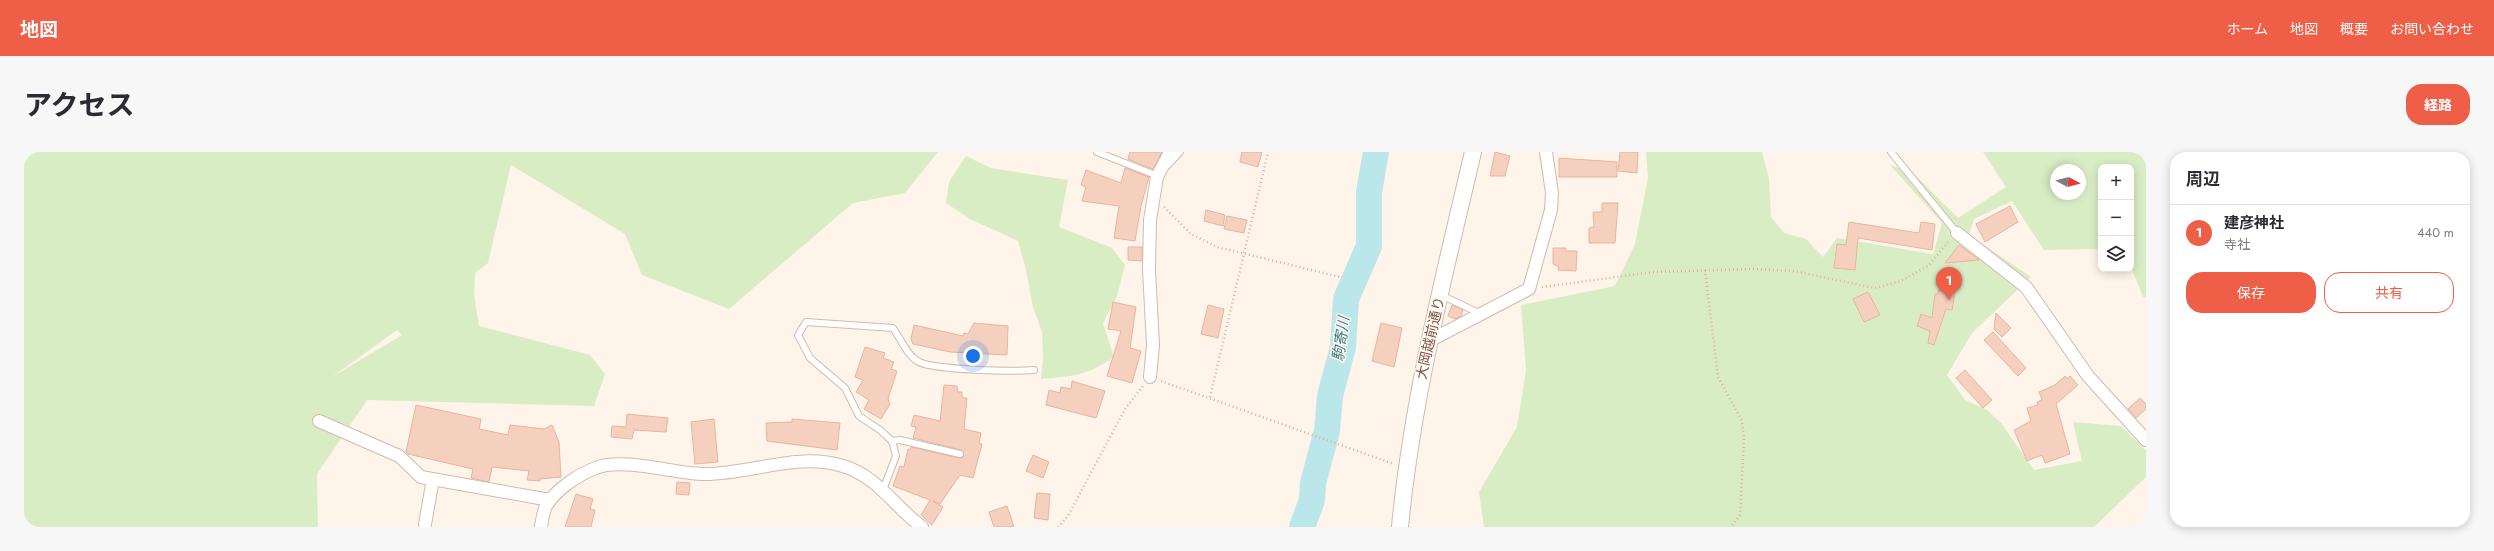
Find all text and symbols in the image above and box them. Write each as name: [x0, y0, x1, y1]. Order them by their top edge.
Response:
text: 地図: [20, 16, 58, 43]
text: ホーム: [2226, 19, 2268, 39]
text: 地図: [2290, 19, 2318, 39]
text: 概要: [2340, 19, 2368, 39]
text: お問い合わせ: [2390, 19, 2474, 39]
button: 経路: [2406, 84, 2470, 125]
text: アクセス: [24, 85, 135, 126]
north arrow: [2050, 164, 2086, 200]
map controls: [2098, 164, 2134, 272]
button: +: [2098, 164, 2134, 200]
text: 周辺: [2186, 167, 2220, 191]
button: −: [2098, 200, 2134, 236]
text: 建彦神社: [2224, 212, 2284, 234]
text: 1: [2196, 223, 2202, 242]
text: 440 m: [2417, 223, 2454, 242]
text: 寺社: [2224, 235, 2250, 254]
button: layers: [2098, 236, 2134, 272]
pin: 1: [1936, 267, 1962, 300]
button: 保存: [2186, 272, 2316, 313]
button: 共有: [2324, 272, 2454, 313]
street label: 大岡越前通り: [1411, 295, 1449, 381]
water label: 駒寄川: [1327, 313, 1355, 363]
your location: [963, 346, 983, 366]

